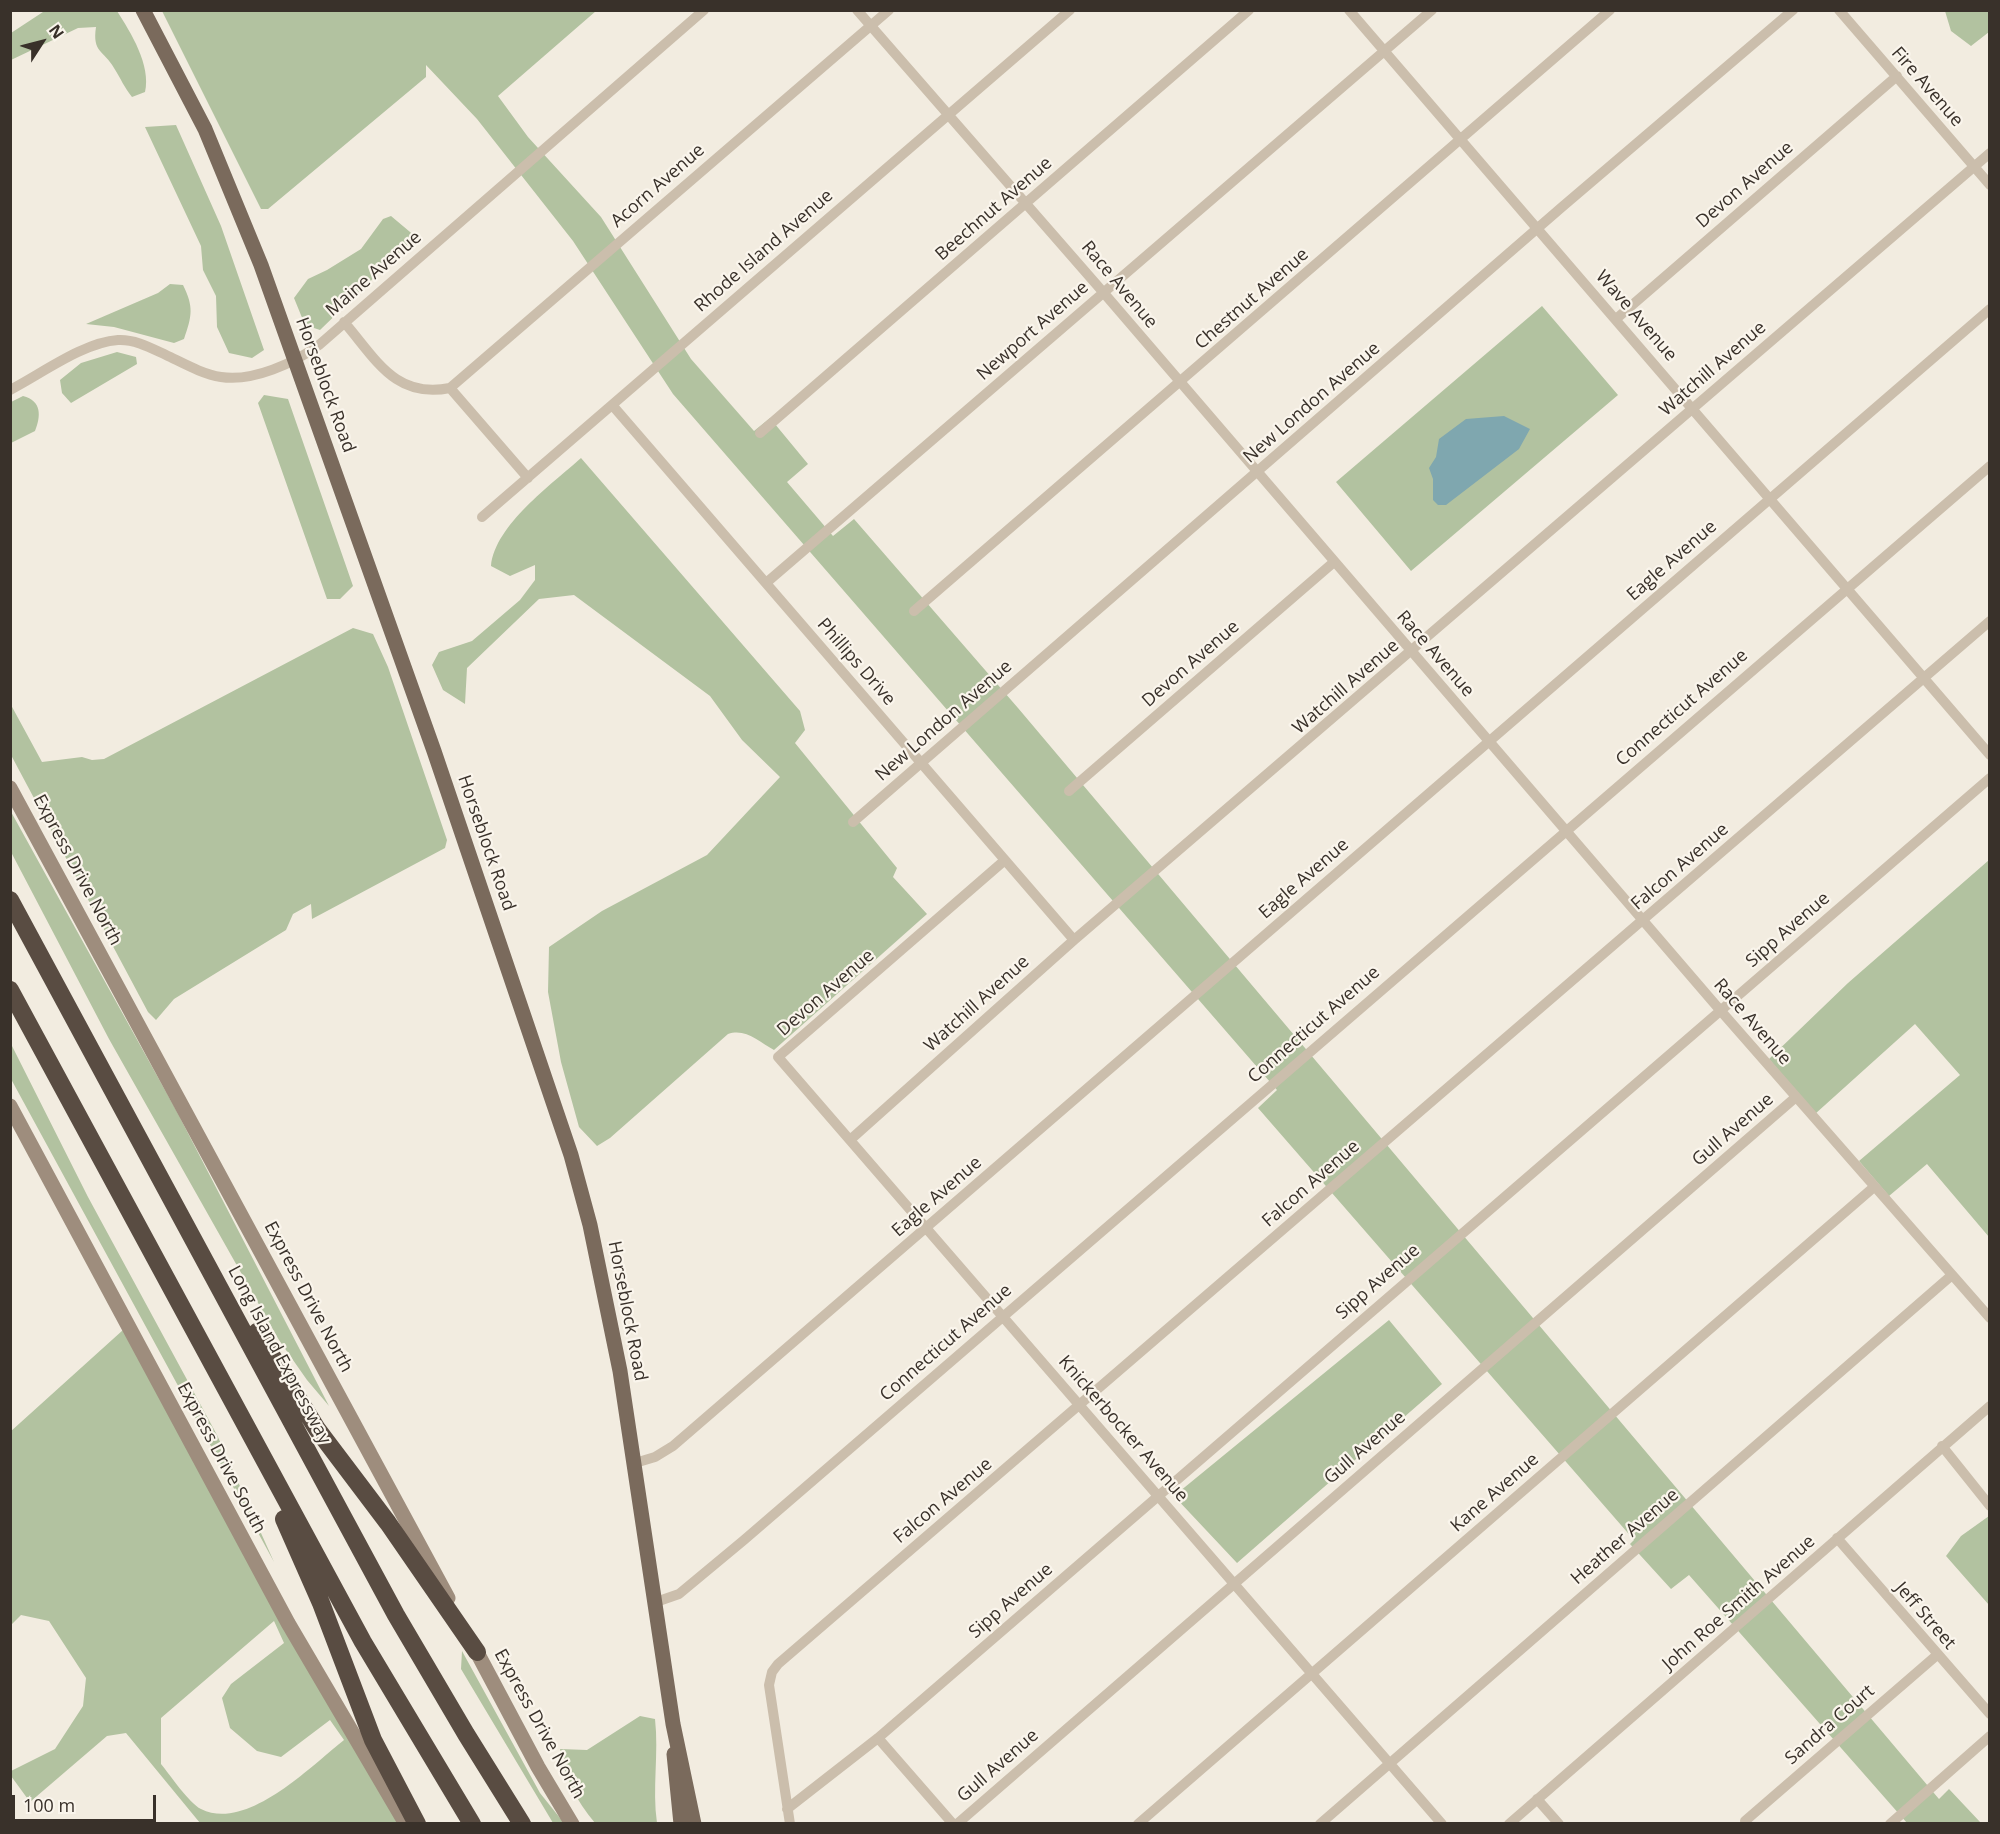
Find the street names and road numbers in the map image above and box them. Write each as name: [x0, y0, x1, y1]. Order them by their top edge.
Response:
street label: Fire Avenue: [1886, 43, 1968, 131]
street label: Devon Avenue: [1692, 137, 1798, 233]
street label: Acorn Avenue: [607, 140, 709, 232]
street label: Beechnut Avenue: [931, 153, 1057, 265]
street label: Rhode Island Avenue: [690, 185, 838, 317]
street label: Maine Avenue: [322, 227, 426, 321]
street label: Race Avenue: [1076, 237, 1162, 333]
street label: Chestnut Avenue: [1191, 244, 1313, 354]
street label: Wave Avenue: [1591, 266, 1681, 366]
street label: Newport Avenue: [973, 277, 1093, 385]
street label: Horseblock Road: [291, 314, 359, 456]
street label: Watchill Avenue: [1655, 317, 1771, 421]
street label: New London Avenue: [1239, 338, 1385, 468]
street label: Eagle Avenue: [1623, 516, 1721, 606]
street label: Race Avenue: [1392, 606, 1478, 702]
street label: Phillips Drive: [812, 614, 900, 710]
street label: Devon Avenue: [1138, 616, 1244, 712]
street label: Watchill Avenue: [1288, 635, 1404, 739]
street label: Connecticut Avenue: [1612, 645, 1752, 771]
street label: New London Avenue: [871, 656, 1017, 786]
street label: Horseblock Road: [453, 772, 519, 914]
street label: Express Drive North: [28, 791, 126, 949]
street label: Falcon Avenue: [1627, 819, 1733, 915]
street label: Eagle Avenue: [1255, 834, 1353, 924]
street label: Sipp Avenue: [1742, 888, 1834, 972]
street label: Devon Avenue: [773, 945, 879, 1041]
street label: Watchill Avenue: [920, 951, 1034, 1057]
street label: Connecticut Avenue: [1244, 962, 1384, 1088]
street label: Race Avenue: [1709, 974, 1795, 1070]
street label: Gull Avenue: [1688, 1089, 1778, 1171]
street label: Falcon Avenue: [1258, 1136, 1364, 1232]
street label: Eagle Avenue: [888, 1152, 986, 1242]
street label: Express Drive North: [259, 1218, 357, 1376]
street label: Horseblock Road: [603, 1239, 651, 1383]
street label: Sipp Avenue: [1332, 1240, 1424, 1324]
street label: Long Island Expressway: [223, 1262, 335, 1448]
street label: Connecticut Avenue: [876, 1280, 1016, 1406]
street label: Knickerbocker Avenue: [1054, 1351, 1192, 1507]
street label: Express Drive South: [172, 1379, 270, 1537]
street label: Gull Avenue: [1320, 1407, 1410, 1489]
street label: Kane Avenue: [1447, 1449, 1543, 1537]
street label: Falcon Avenue: [889, 1454, 997, 1548]
street label: Heather Avenue: [1567, 1484, 1683, 1590]
street label: John Roe Smith Avenue: [1658, 1531, 1820, 1675]
street label: Sipp Avenue: [965, 1559, 1057, 1643]
street label: Jeff Street: [1890, 1578, 1960, 1654]
street label: Express Drive North: [489, 1645, 589, 1803]
street label: Sandra Court: [1781, 1680, 1879, 1770]
street label: Gull Avenue: [953, 1725, 1043, 1807]

